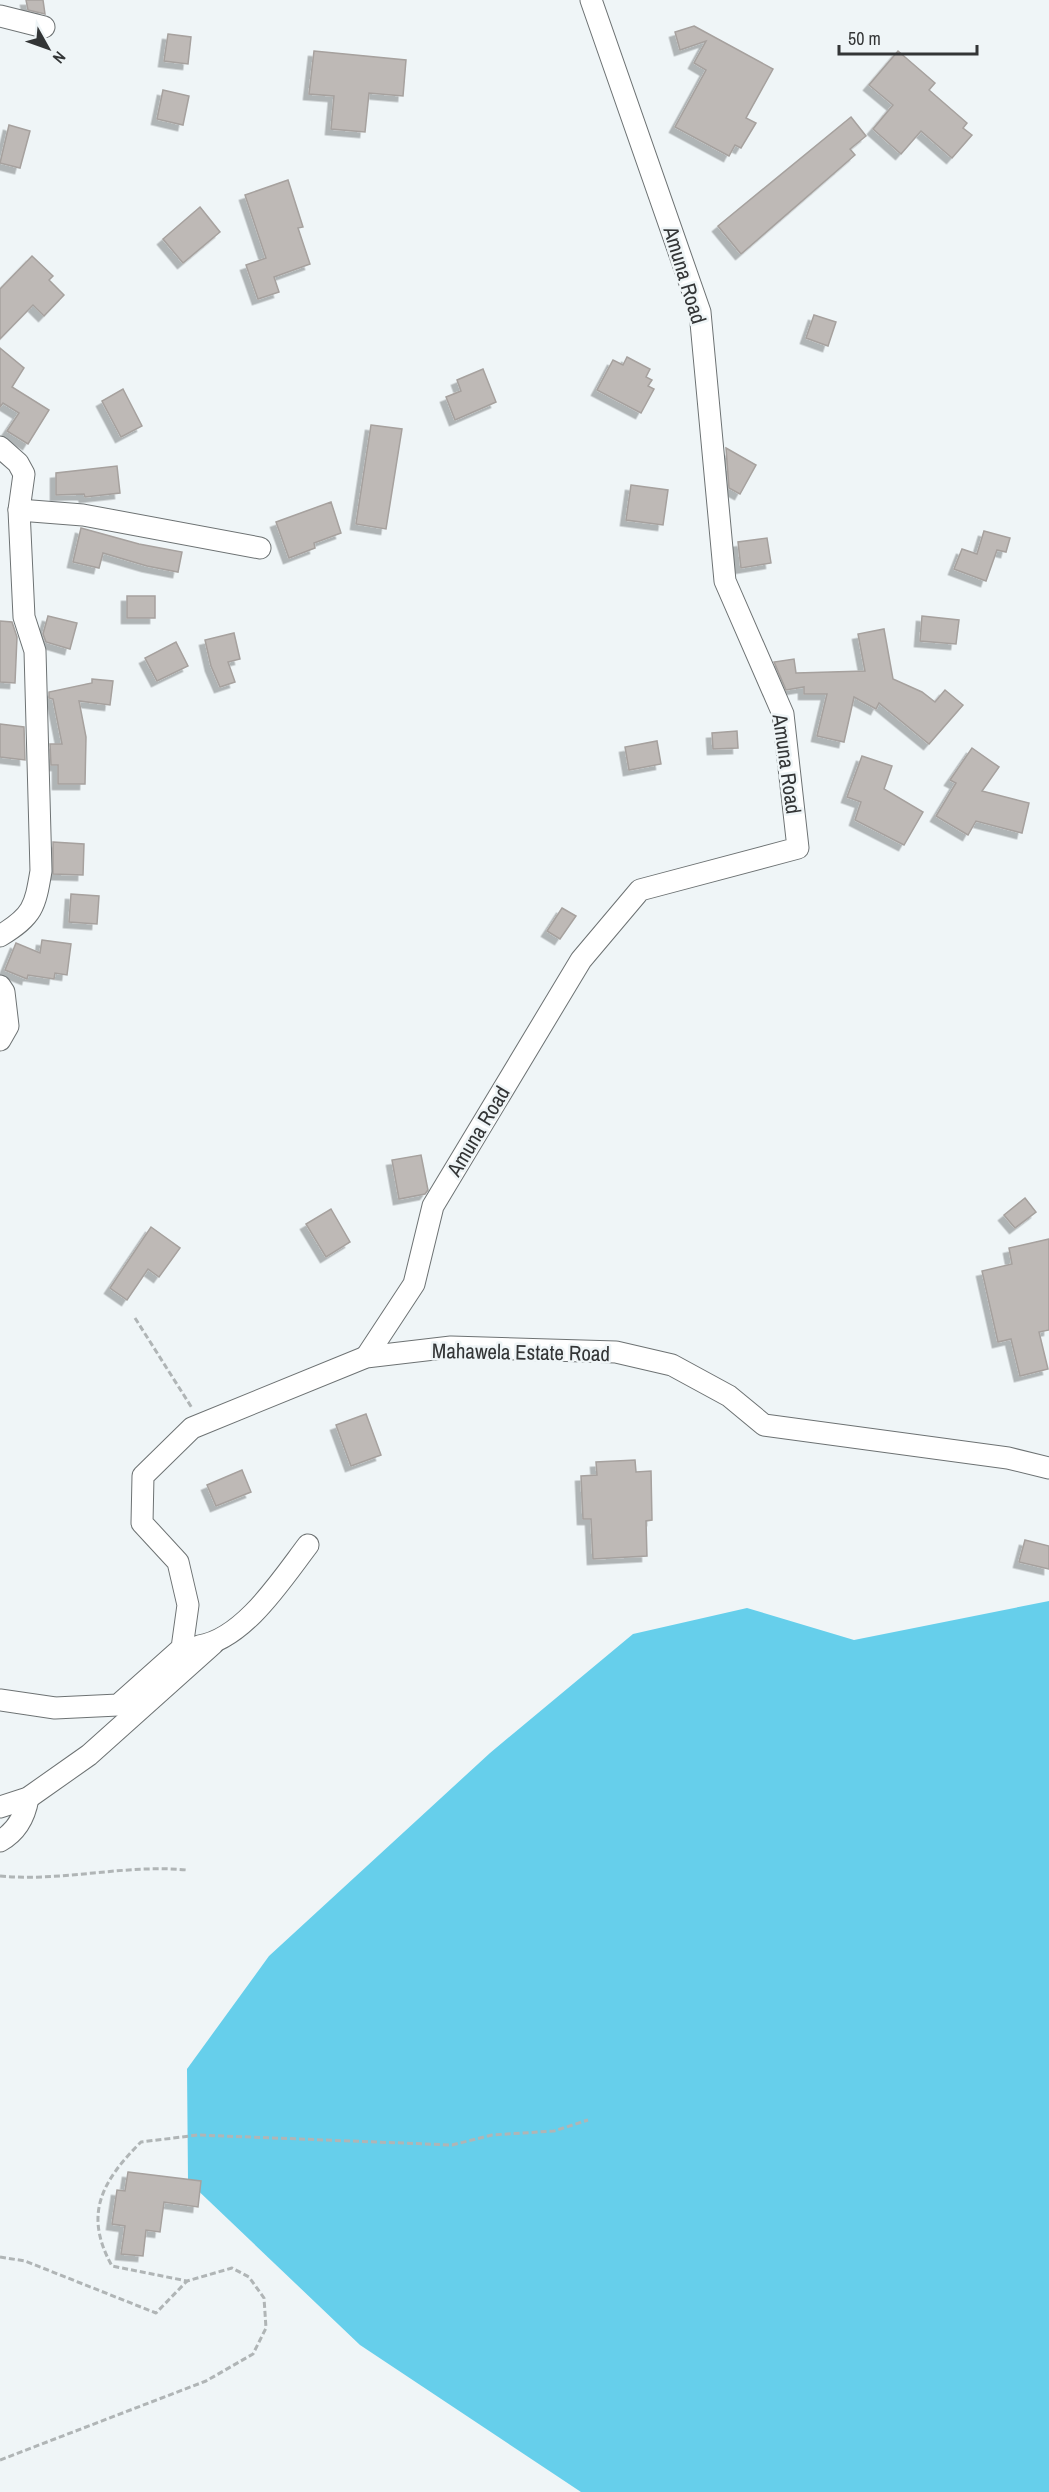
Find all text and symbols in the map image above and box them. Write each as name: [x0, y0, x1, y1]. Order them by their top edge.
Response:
north arrow: [18, 18, 78, 78]
scale bar: [839, 18, 977, 56]
text: 50 m: [848, 26, 881, 51]
text: N: [48, 47, 71, 68]
street label: Amuna Road: [656, 222, 714, 327]
street label: Amuna Road: [766, 711, 808, 816]
street label: Amuna Road: [439, 1080, 516, 1182]
street label: Mahawela Estate Road: [432, 1336, 610, 1368]

